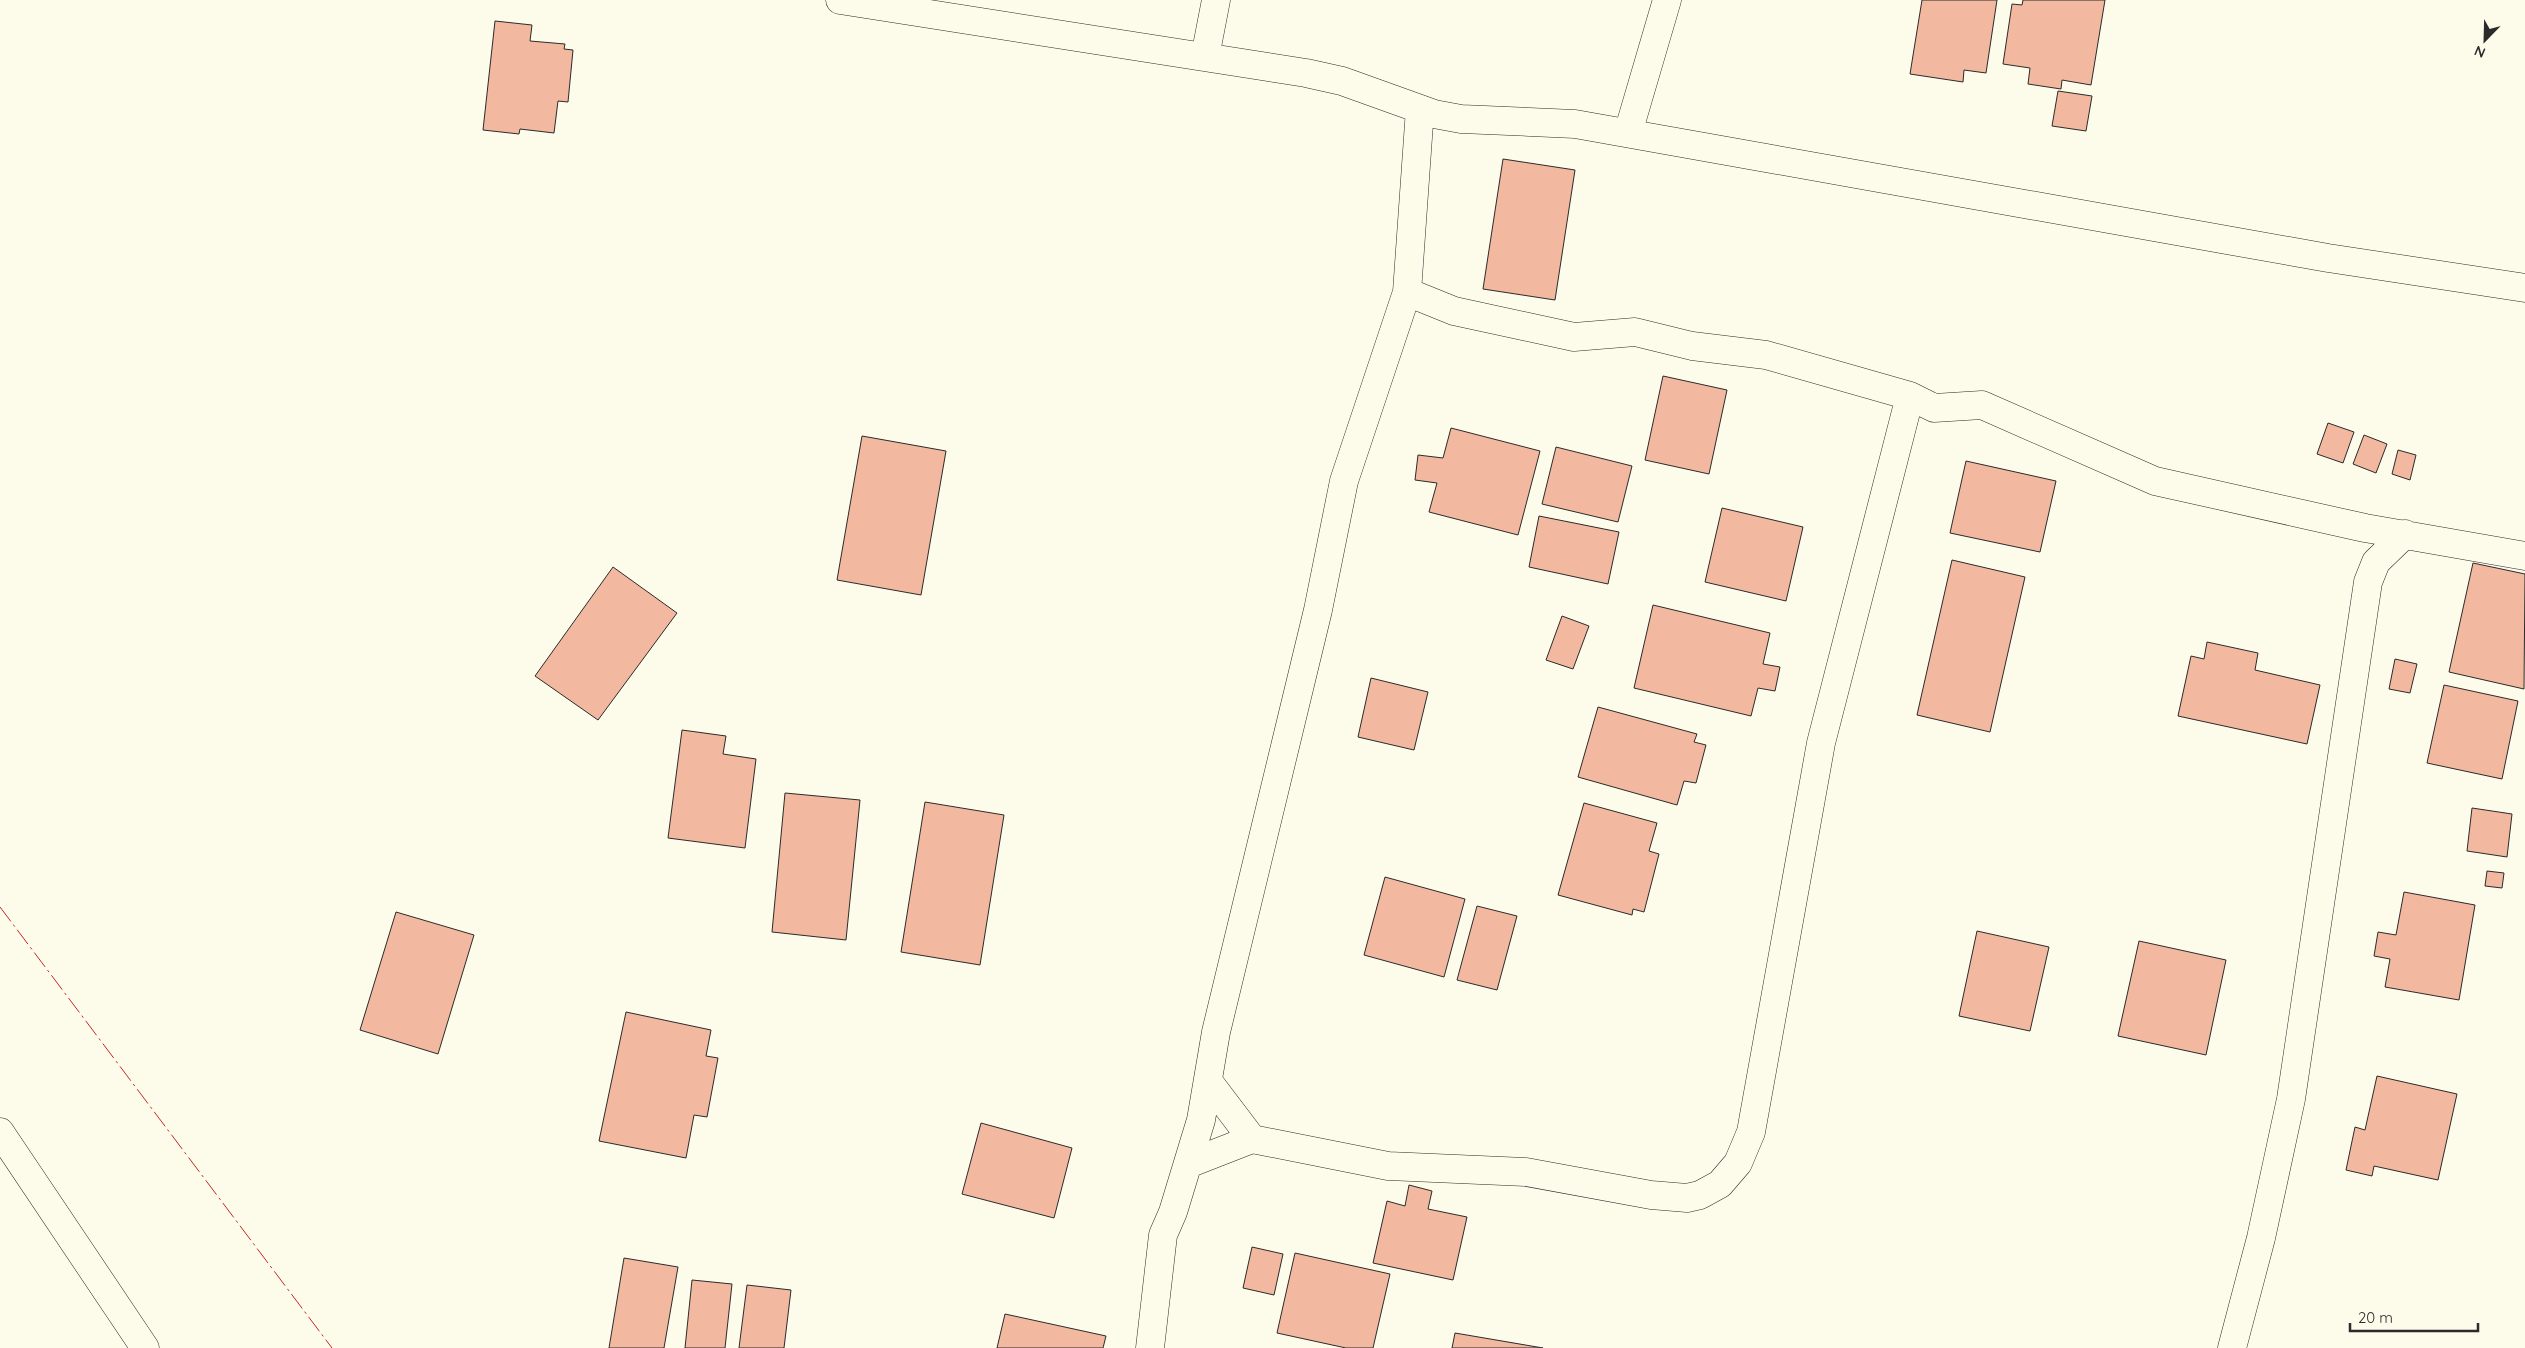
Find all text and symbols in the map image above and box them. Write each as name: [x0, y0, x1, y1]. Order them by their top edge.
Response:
north arrow: [2460, 15, 2510, 65]
text: N: [2472, 42, 2488, 62]
scale bar: [2350, 1300, 2478, 1332]
text: 20 m: [2358, 1308, 2393, 1327]

